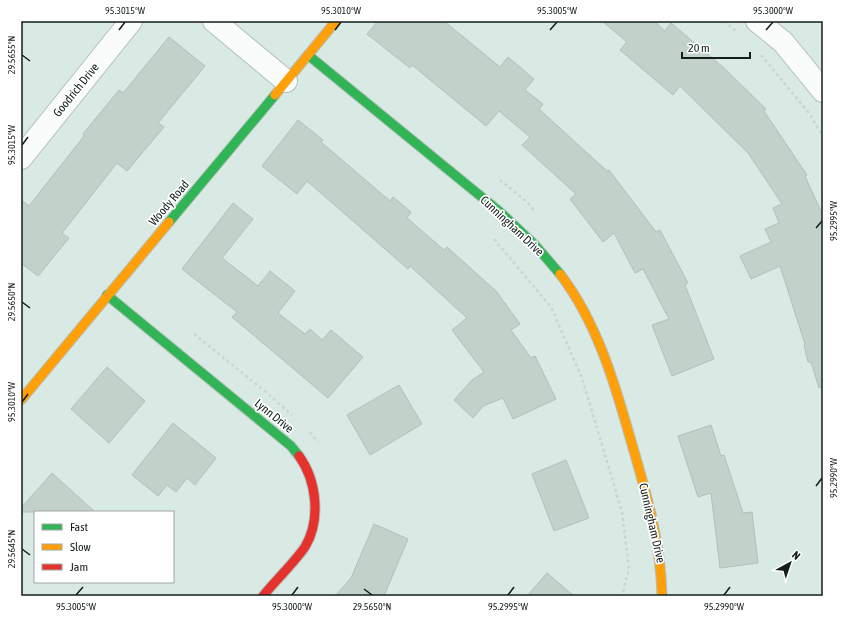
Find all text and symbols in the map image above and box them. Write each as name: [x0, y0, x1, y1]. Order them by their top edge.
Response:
text: 95.3015°W: [105, 5, 146, 16]
text: 95.3010°W: [321, 5, 362, 16]
text: 95.3005°W: [537, 5, 578, 16]
text: 95.3000°W: [753, 5, 794, 16]
scale bar: [682, 34, 750, 60]
text: 29.5655°N: [6, 36, 17, 74]
text: 20 m: [688, 41, 710, 55]
street label: Goodrich Drive: [50, 60, 102, 120]
text: 95.3015°W: [6, 124, 17, 165]
street label: Woody Road: [146, 178, 192, 228]
street label: Cunningham Drive: [477, 193, 547, 259]
text: 95.2995°W: [828, 200, 839, 241]
text: 29.5650°N: [6, 283, 17, 321]
text: 95.3010°W: [6, 381, 17, 422]
street label: Lynn Drive: [252, 396, 296, 436]
text: 95.2990°W: [828, 457, 839, 498]
street label: Cunningham Drive: [636, 482, 668, 564]
legend: [34, 511, 174, 583]
text: Fast: [70, 520, 88, 534]
text: 29.5645°N: [6, 530, 17, 568]
text: Slow: [70, 540, 91, 554]
north arrow: [770, 543, 810, 583]
text: N: [790, 549, 803, 562]
text: Jam: [70, 560, 88, 574]
text: 95.3005°W: [56, 601, 97, 612]
text: 95.3000°W: [272, 601, 313, 612]
text: 29.5650°N: [353, 601, 391, 612]
text: 95.2995°W: [488, 601, 529, 612]
text: 95.2990°W: [704, 601, 745, 612]

